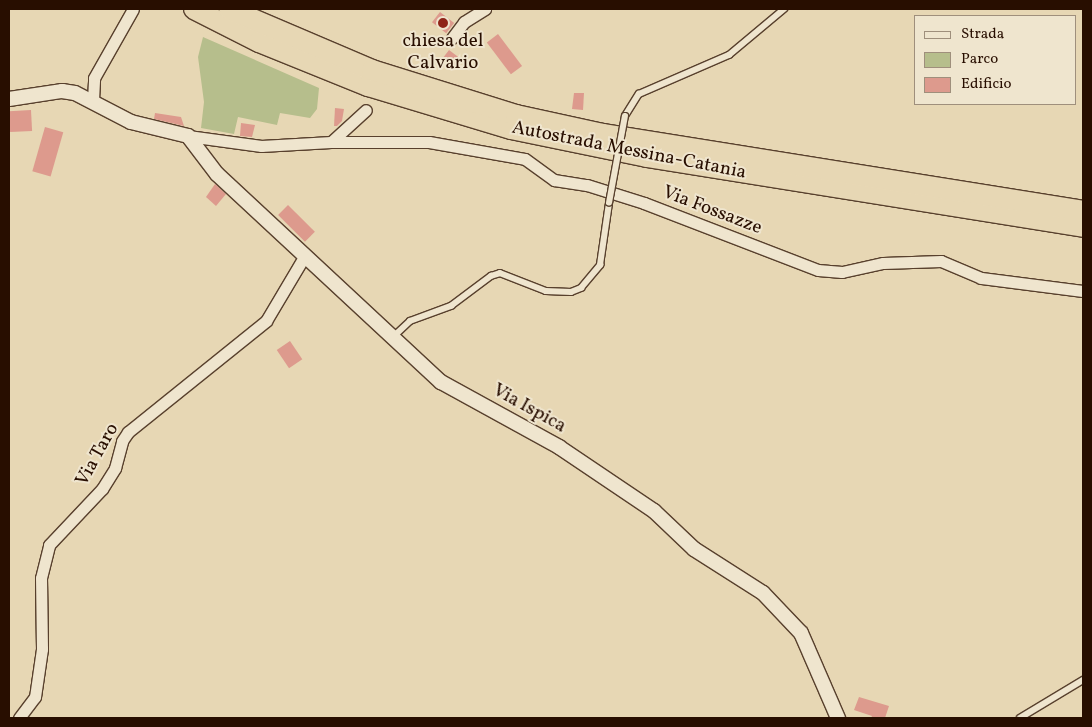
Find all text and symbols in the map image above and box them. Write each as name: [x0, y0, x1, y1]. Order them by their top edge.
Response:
legend: [914, 15, 1077, 105]
marker: chiesa del Calvario: [437, 17, 449, 29]
text: Strada: [961, 24, 1004, 45]
place label: chiesa del Calvario: [403, 31, 483, 75]
text: Parco: [961, 49, 998, 70]
text: Edificio: [961, 74, 1012, 95]
street label: Autostrada Messina-Catania: [510, 117, 748, 185]
street label: Via Fossazze: [659, 182, 765, 240]
street label: Via Ispica: [488, 380, 570, 438]
street label: Via Taro: [71, 419, 125, 491]

